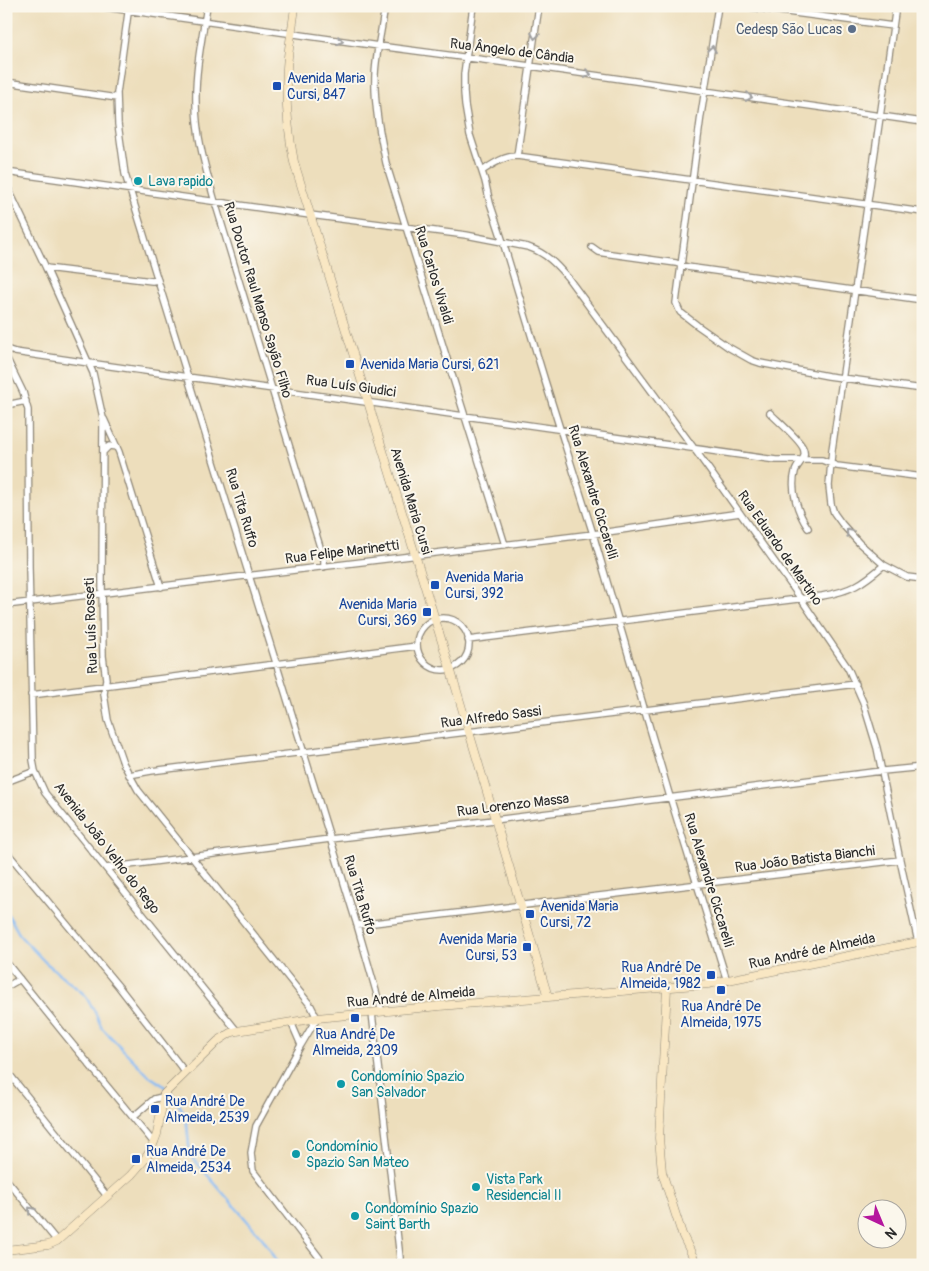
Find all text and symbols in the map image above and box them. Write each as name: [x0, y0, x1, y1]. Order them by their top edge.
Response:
place label: Cedesp São Lucas: [736, 21, 843, 38]
marker: Cedesp São Lucas: [846, 23, 858, 35]
one-way arrow: [530, 32, 541, 40]
one-way arrow: [337, 35, 345, 46]
street label: Rua Ângelo de Cândia: [449, 35, 575, 67]
one-way arrow: [706, 44, 717, 52]
one-way arrow: [584, 69, 592, 79]
place label: Avenida Maria Cursi, 847: [287, 70, 366, 103]
marker: Avenida Maria Cursi, 847: [271, 80, 283, 92]
one-way arrow: [745, 91, 753, 102]
place label: Lava rapido: [148, 173, 213, 190]
marker: Lava rapido: [132, 175, 144, 187]
street label: Rua Doutor Raul Manso Sayão Filho: [220, 200, 296, 401]
street label: Rua Carlos Vivaldi: [411, 224, 457, 327]
place label: Avenida Maria Cursi, 621: [360, 356, 499, 373]
marker: Avenida Maria Cursi, 621: [344, 358, 356, 370]
street label: Rua Luís Giudici: [305, 371, 398, 401]
street label: Rua Alexandre Ciccarelli: [565, 423, 622, 562]
street label: Avenida Maria Cursi: [387, 445, 436, 557]
street label: Rua Tita Ruffo: [222, 466, 262, 550]
street label: Rua Eduardo de Martino: [734, 487, 826, 609]
one-way arrow: [845, 528, 854, 537]
street label: Rua Felipe Marinetti: [284, 537, 400, 567]
place label: Avenida Maria Cursi, 392: [445, 569, 524, 602]
street label: Rua Luís Rosseti: [81, 577, 101, 674]
marker: Avenida Maria Cursi, 392: [429, 579, 441, 591]
place label: Avenida Maria Cursi, 369: [338, 596, 417, 629]
marker: Avenida Maria Cursi, 369: [421, 606, 433, 618]
street label: Rua Alfredo Sassi: [440, 702, 543, 732]
street label: Avenida João Velho do Rego: [50, 779, 164, 918]
street label: Rua Lorenzo Massa: [456, 790, 570, 820]
street label: Rua Alexandre Ciccarelli: [681, 811, 738, 950]
street label: Rua João Batista Bianchi: [734, 842, 877, 876]
street label: Rua Tita Ruffo: [340, 853, 380, 937]
place label: Avenida Maria Cursi, 72: [540, 898, 619, 931]
marker: Avenida Maria Cursi, 72: [524, 908, 536, 920]
street label: Rua André de Almeida: [747, 929, 877, 973]
place label: Avenida Maria Cursi, 53: [438, 931, 517, 964]
marker: Avenida Maria Cursi, 53: [521, 941, 533, 953]
place label: Rua André De Almeida, 1982: [620, 959, 701, 992]
marker: Rua André De Almeida, 1982: [705, 969, 717, 981]
street label: Rua André de Almeida: [346, 983, 476, 1011]
marker: Rua André De Almeida, 1975: [715, 984, 727, 996]
place label: Rua André De Almeida, 1975: [680, 998, 762, 1031]
marker: Rua André De Almeida, 2309: [349, 1012, 361, 1024]
place label: Rua André De Almeida, 2309: [312, 1026, 398, 1059]
place label: Condomínio Spazio San Salvador: [351, 1068, 465, 1101]
marker: Condomínio Spazio San Salvador: [335, 1078, 347, 1090]
place label: Rua André De Almeida, 2539: [165, 1093, 249, 1126]
marker: Rua André De Almeida, 2539: [149, 1103, 161, 1115]
place label: Condomínio Spazio San Mateo: [306, 1138, 410, 1171]
place label: Rua André De Almeida, 2534: [146, 1143, 231, 1176]
marker: Condomínio Spazio San Mateo: [290, 1148, 302, 1160]
marker: Rua André De Almeida, 2534: [130, 1153, 142, 1165]
place label: Vista Park Residencial II: [486, 1171, 562, 1204]
marker: Vista Park Residencial II: [470, 1181, 482, 1193]
north arrow: [856, 1198, 906, 1248]
place label: Condomínio Spazio Saint Barth: [365, 1200, 479, 1233]
one-way arrow: [29, 1207, 37, 1216]
marker: Condomínio Spazio Saint Barth: [349, 1210, 361, 1222]
text: N: [881, 1224, 900, 1242]

